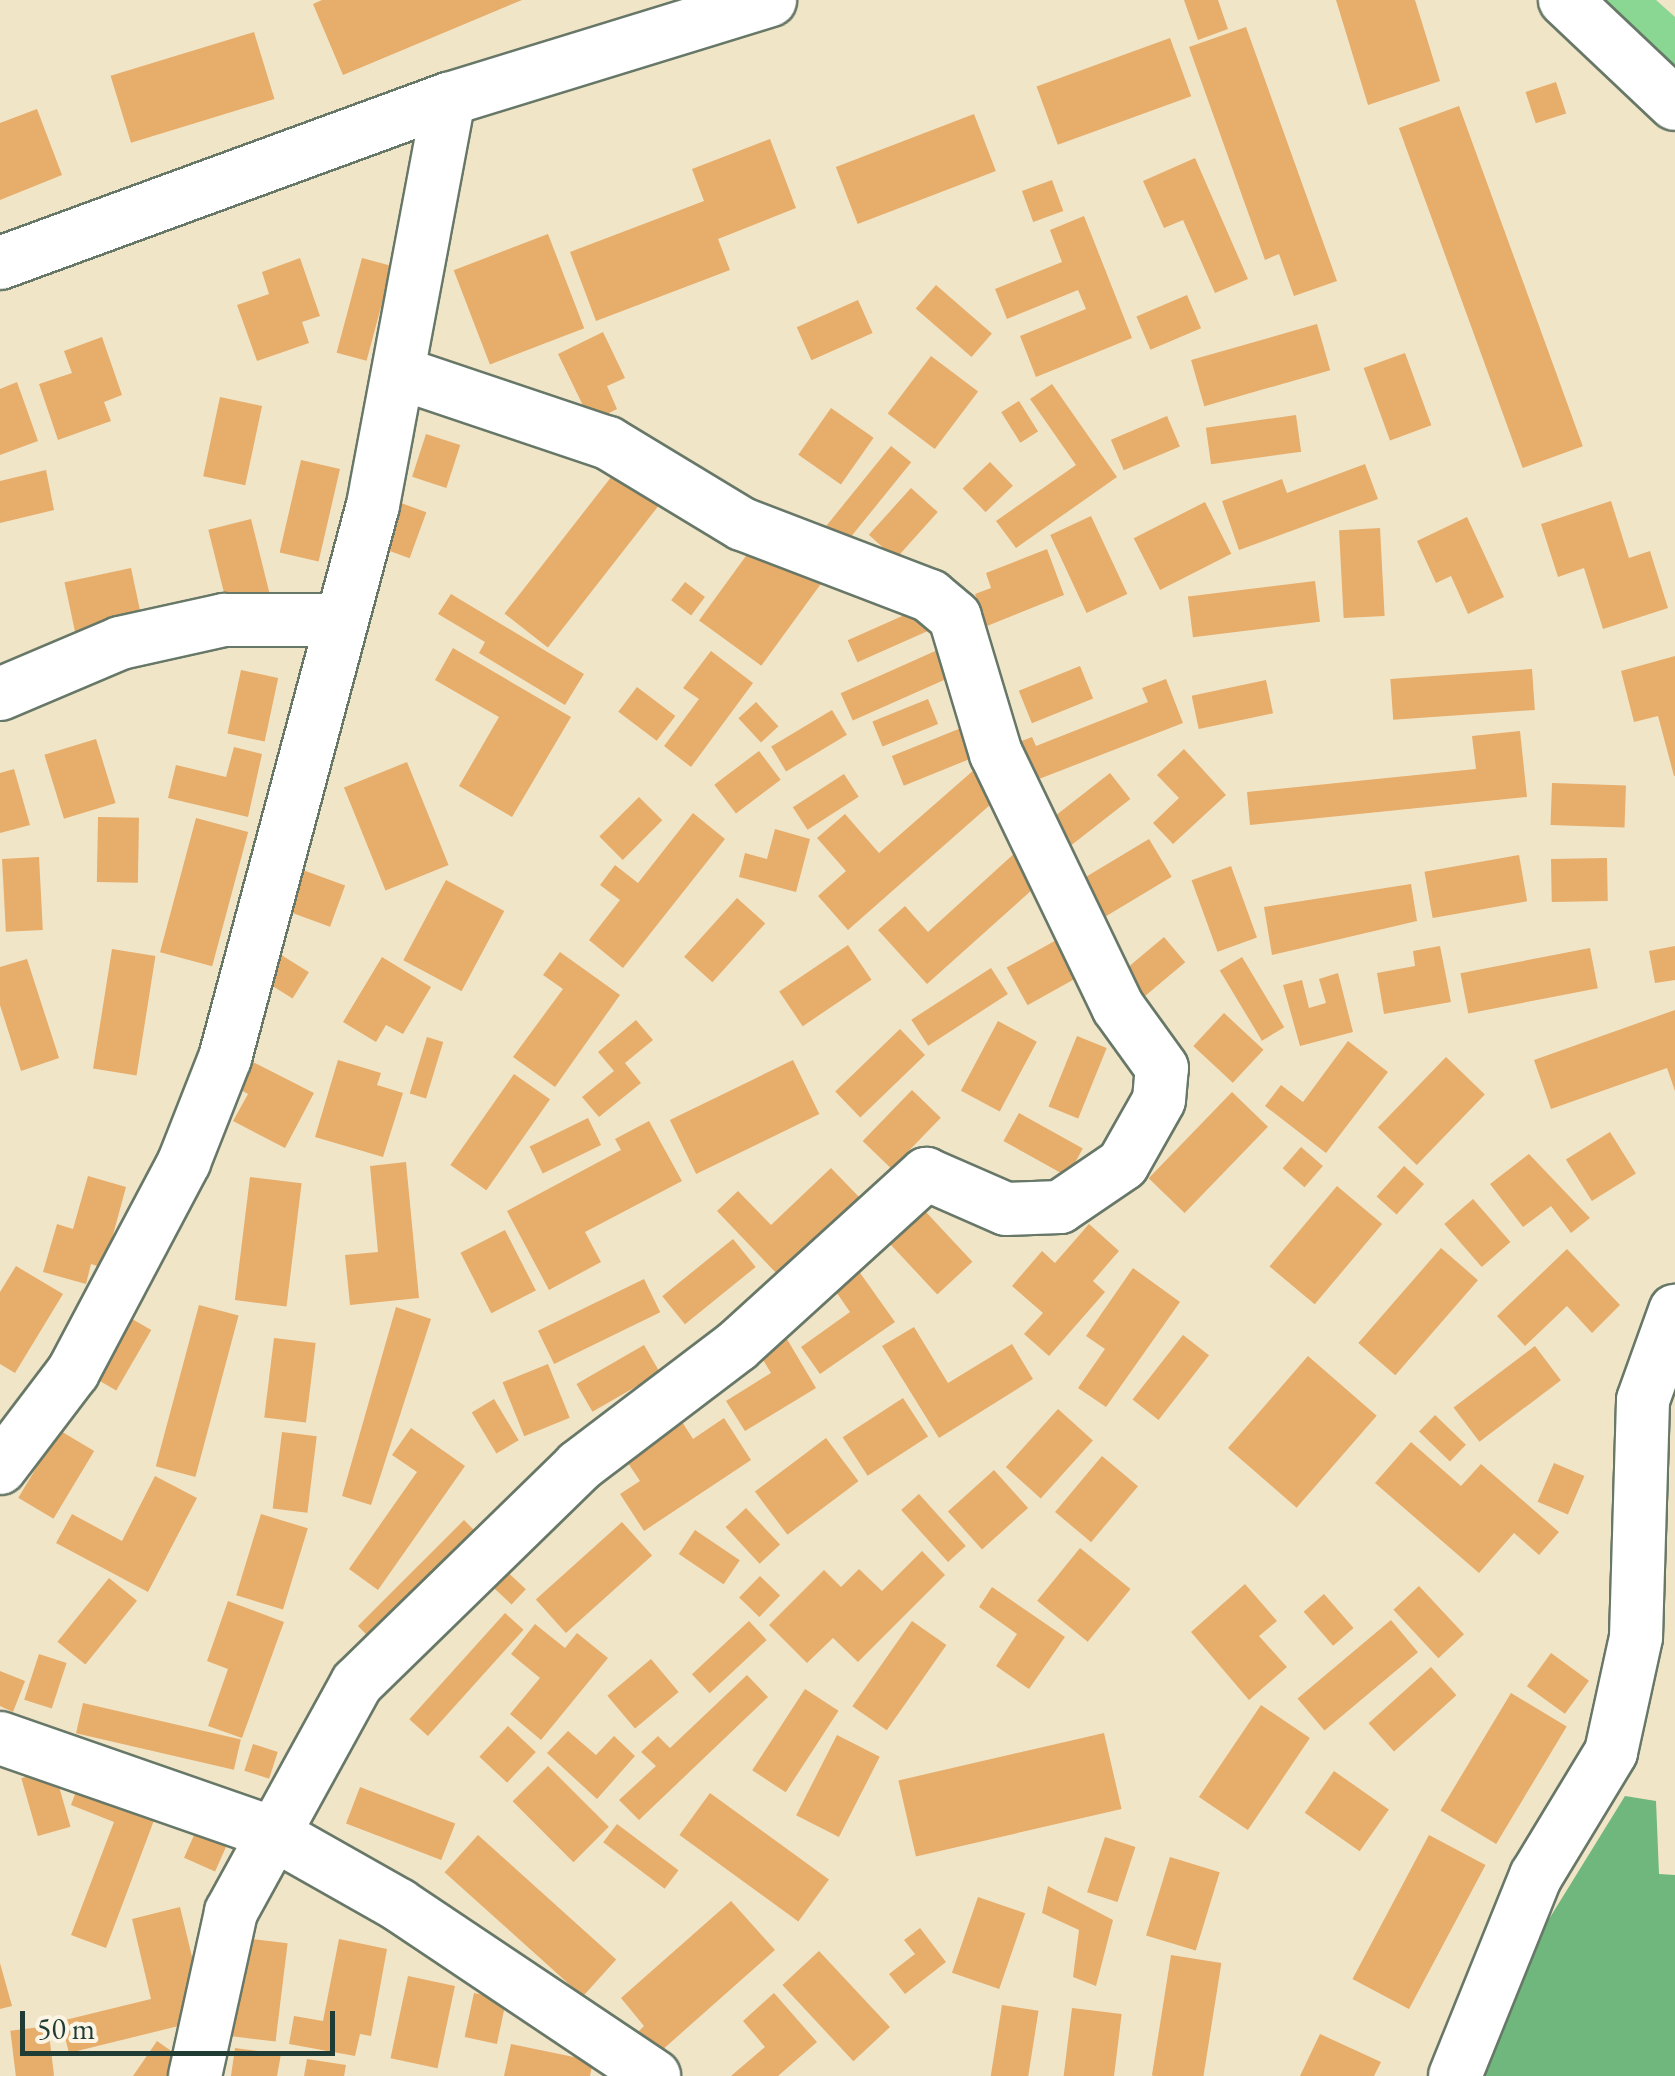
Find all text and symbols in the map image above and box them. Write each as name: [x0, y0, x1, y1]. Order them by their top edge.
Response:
scale bar: [25, 1991, 340, 2053]
text: 50 m: [37, 2009, 95, 2048]

